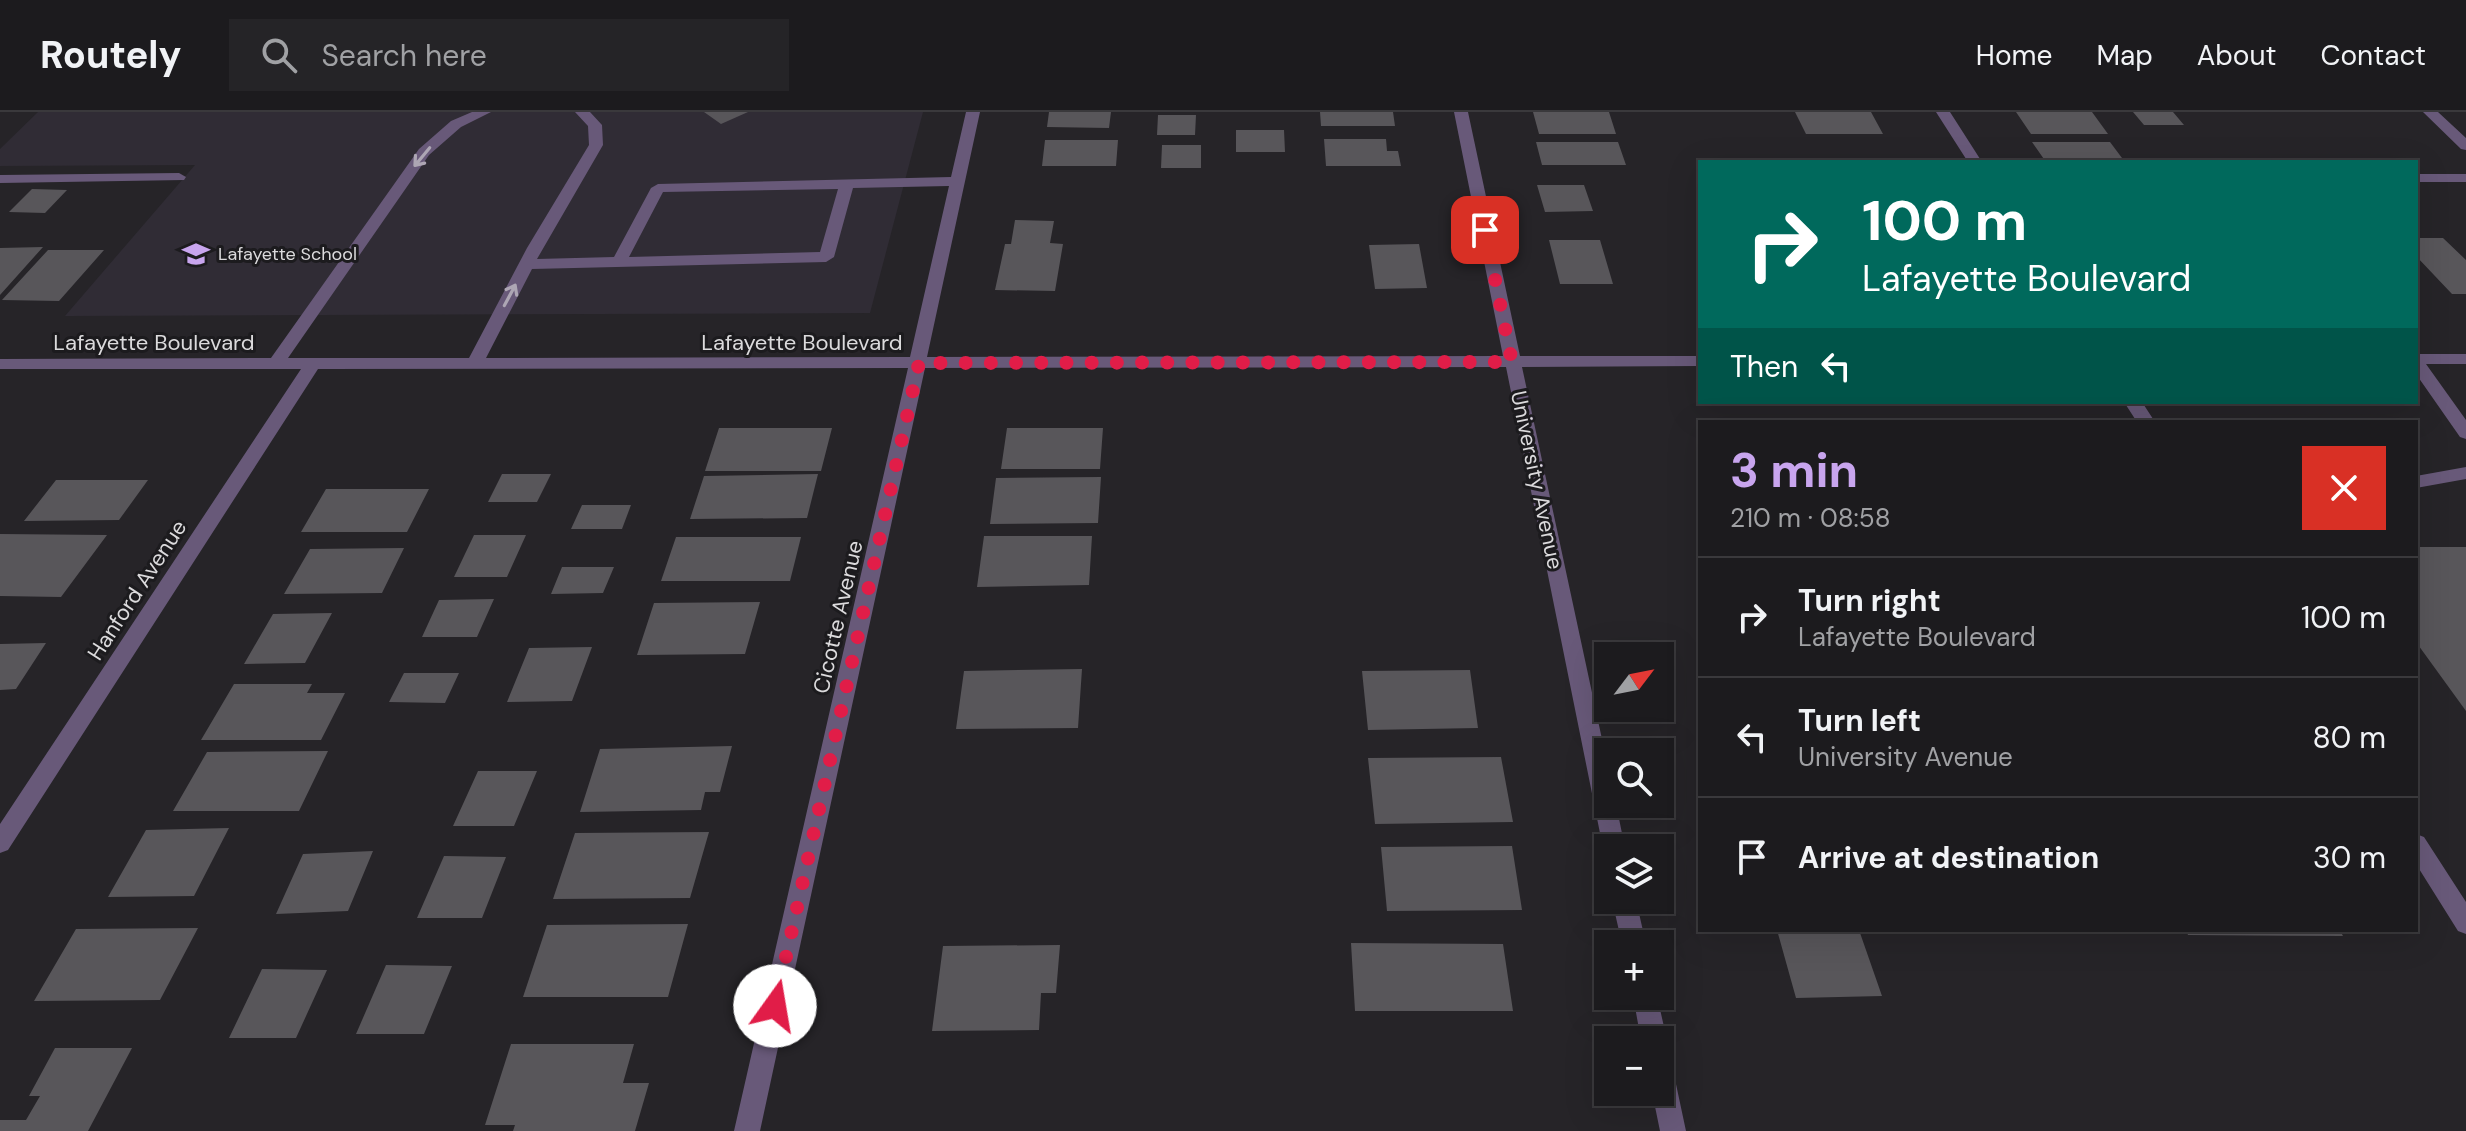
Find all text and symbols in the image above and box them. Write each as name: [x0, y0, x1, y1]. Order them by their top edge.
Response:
search box: [229, 19, 789, 91]
text: Routely: [40, 30, 181, 80]
icon: search: [257, 33, 301, 77]
text: Search here: [321, 36, 487, 75]
text: Home: [1976, 37, 2052, 74]
text: Map: [2096, 37, 2153, 74]
text: About: [2197, 37, 2276, 74]
text: Contact: [2320, 37, 2426, 74]
one-way arrow: [413, 146, 431, 166]
text: 100 m: [1862, 184, 2027, 257]
icon: right: [1730, 192, 1834, 296]
pin: [1451, 196, 1519, 264]
icon: arrive: [1463, 208, 1507, 252]
school or university icon: Lafayette School: [181, 239, 211, 269]
place label: Lafayette School: [218, 242, 357, 266]
text: Lafayette Boulevard: [1862, 255, 2191, 302]
one-way arrow: [503, 283, 519, 307]
street label: Lafayette Boulevard: [53, 328, 255, 357]
street label: Lafayette Boulevard: [701, 328, 903, 357]
icon: left: [1814, 344, 1858, 388]
text: Then: [1730, 347, 1798, 386]
street label: University Avenue: [1504, 388, 1570, 572]
text: 3 min: [1730, 439, 1858, 502]
button: close: [2302, 446, 2386, 530]
text: 210 m · 08:58: [1730, 501, 1890, 535]
street label: Hanford Avenue: [81, 514, 193, 666]
street label: Cicotte Avenue: [806, 538, 870, 696]
text: Turn right: [1798, 581, 1941, 620]
icon: right: [1730, 595, 1774, 639]
text: 100 m: [2301, 598, 2386, 637]
text: Lafayette Boulevard: [1798, 620, 2036, 654]
north arrow: [1594, 642, 1674, 722]
map controls: [1594, 642, 1674, 1106]
text: Turn left: [1798, 701, 1921, 740]
icon: left: [1730, 715, 1774, 759]
text: 80 m: [2313, 718, 2386, 757]
button: search: [1594, 738, 1674, 818]
text: University Avenue: [1798, 740, 2013, 774]
button: layers: [1594, 834, 1674, 914]
icon: arrive: [1730, 835, 1774, 879]
text: Arrive at destination: [1798, 838, 2099, 877]
text: 30 m: [2313, 838, 2386, 877]
button: +: [1594, 930, 1674, 1010]
position arrow: [733, 964, 817, 1048]
button: −: [1594, 1026, 1674, 1106]

